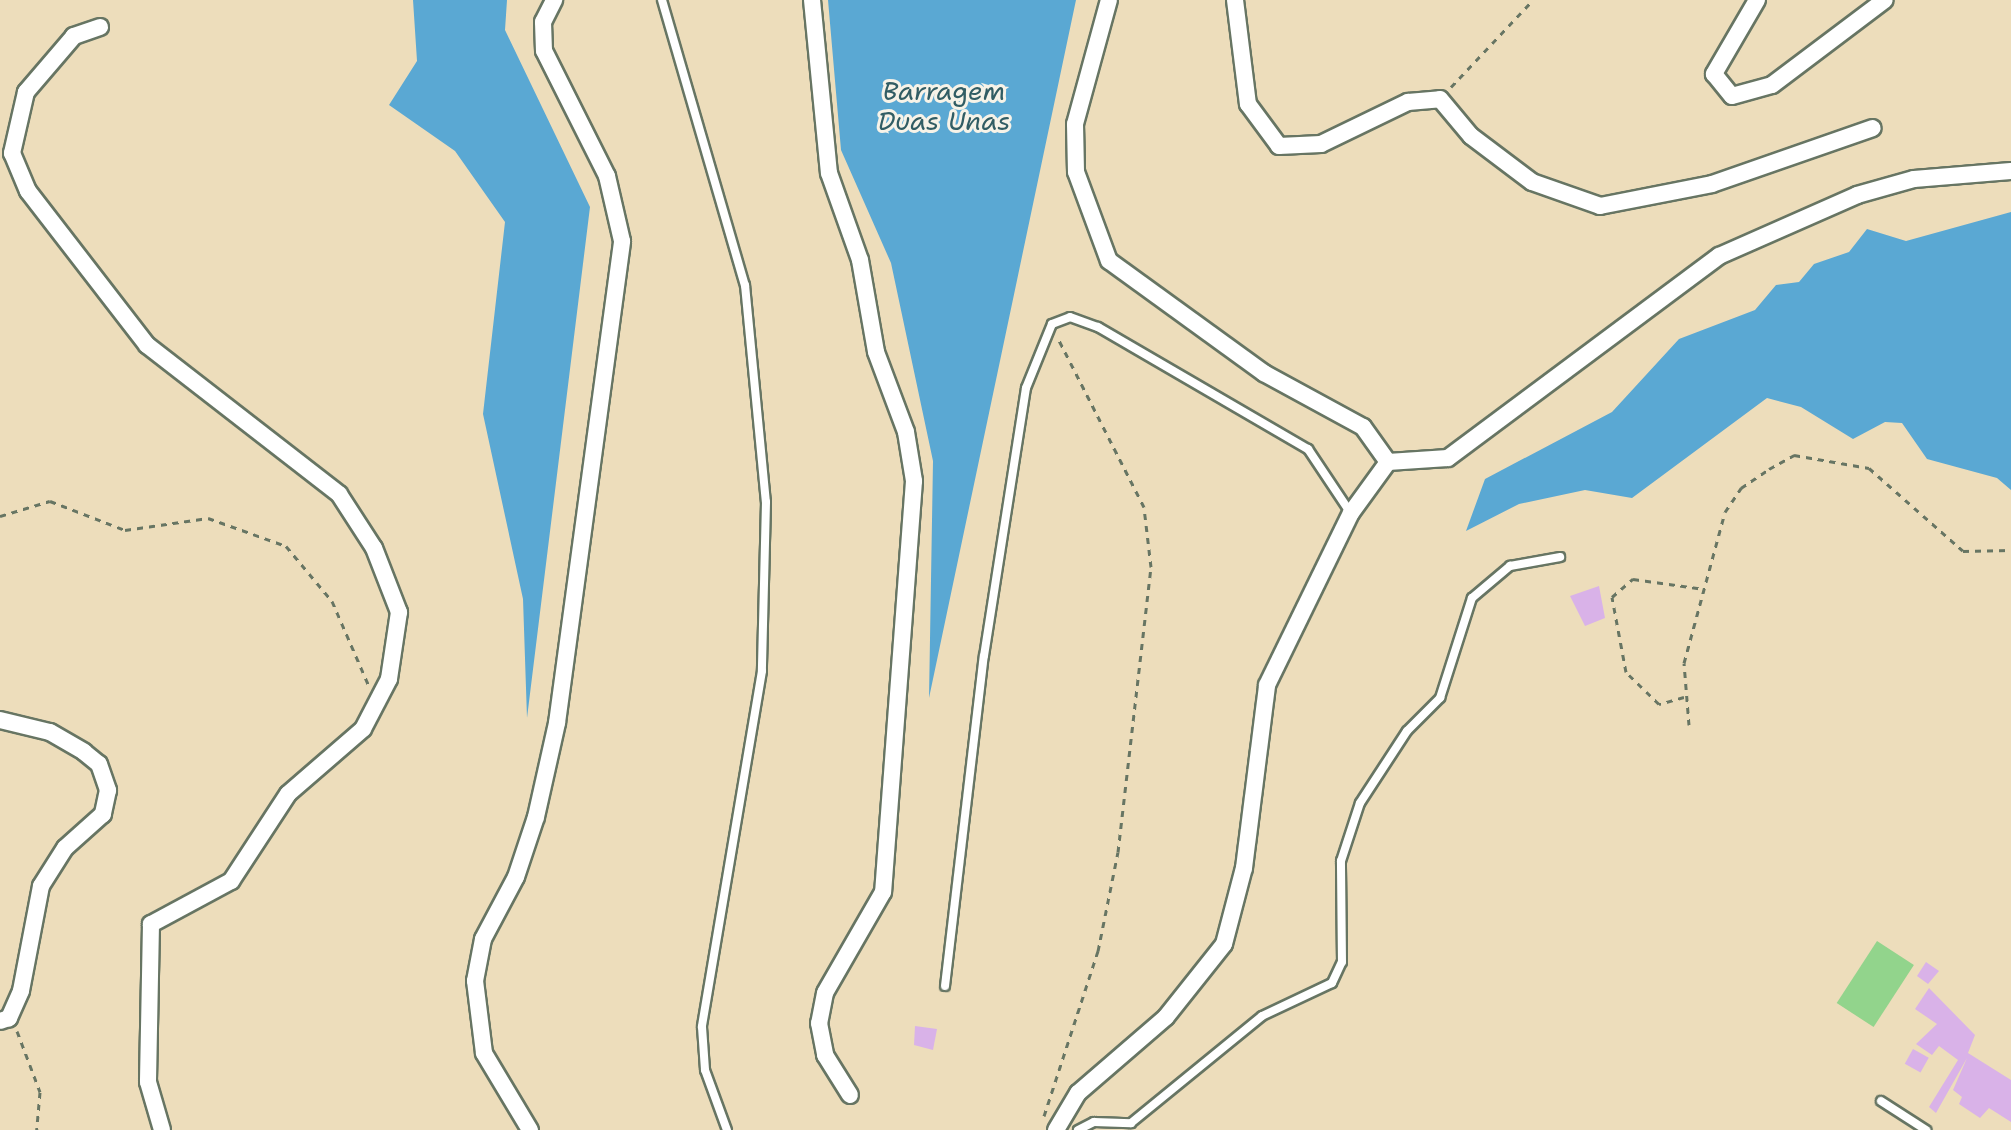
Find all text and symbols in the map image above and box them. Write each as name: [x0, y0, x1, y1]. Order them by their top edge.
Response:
water label: Barragem Duas Unas: [878, 75, 1010, 136]

